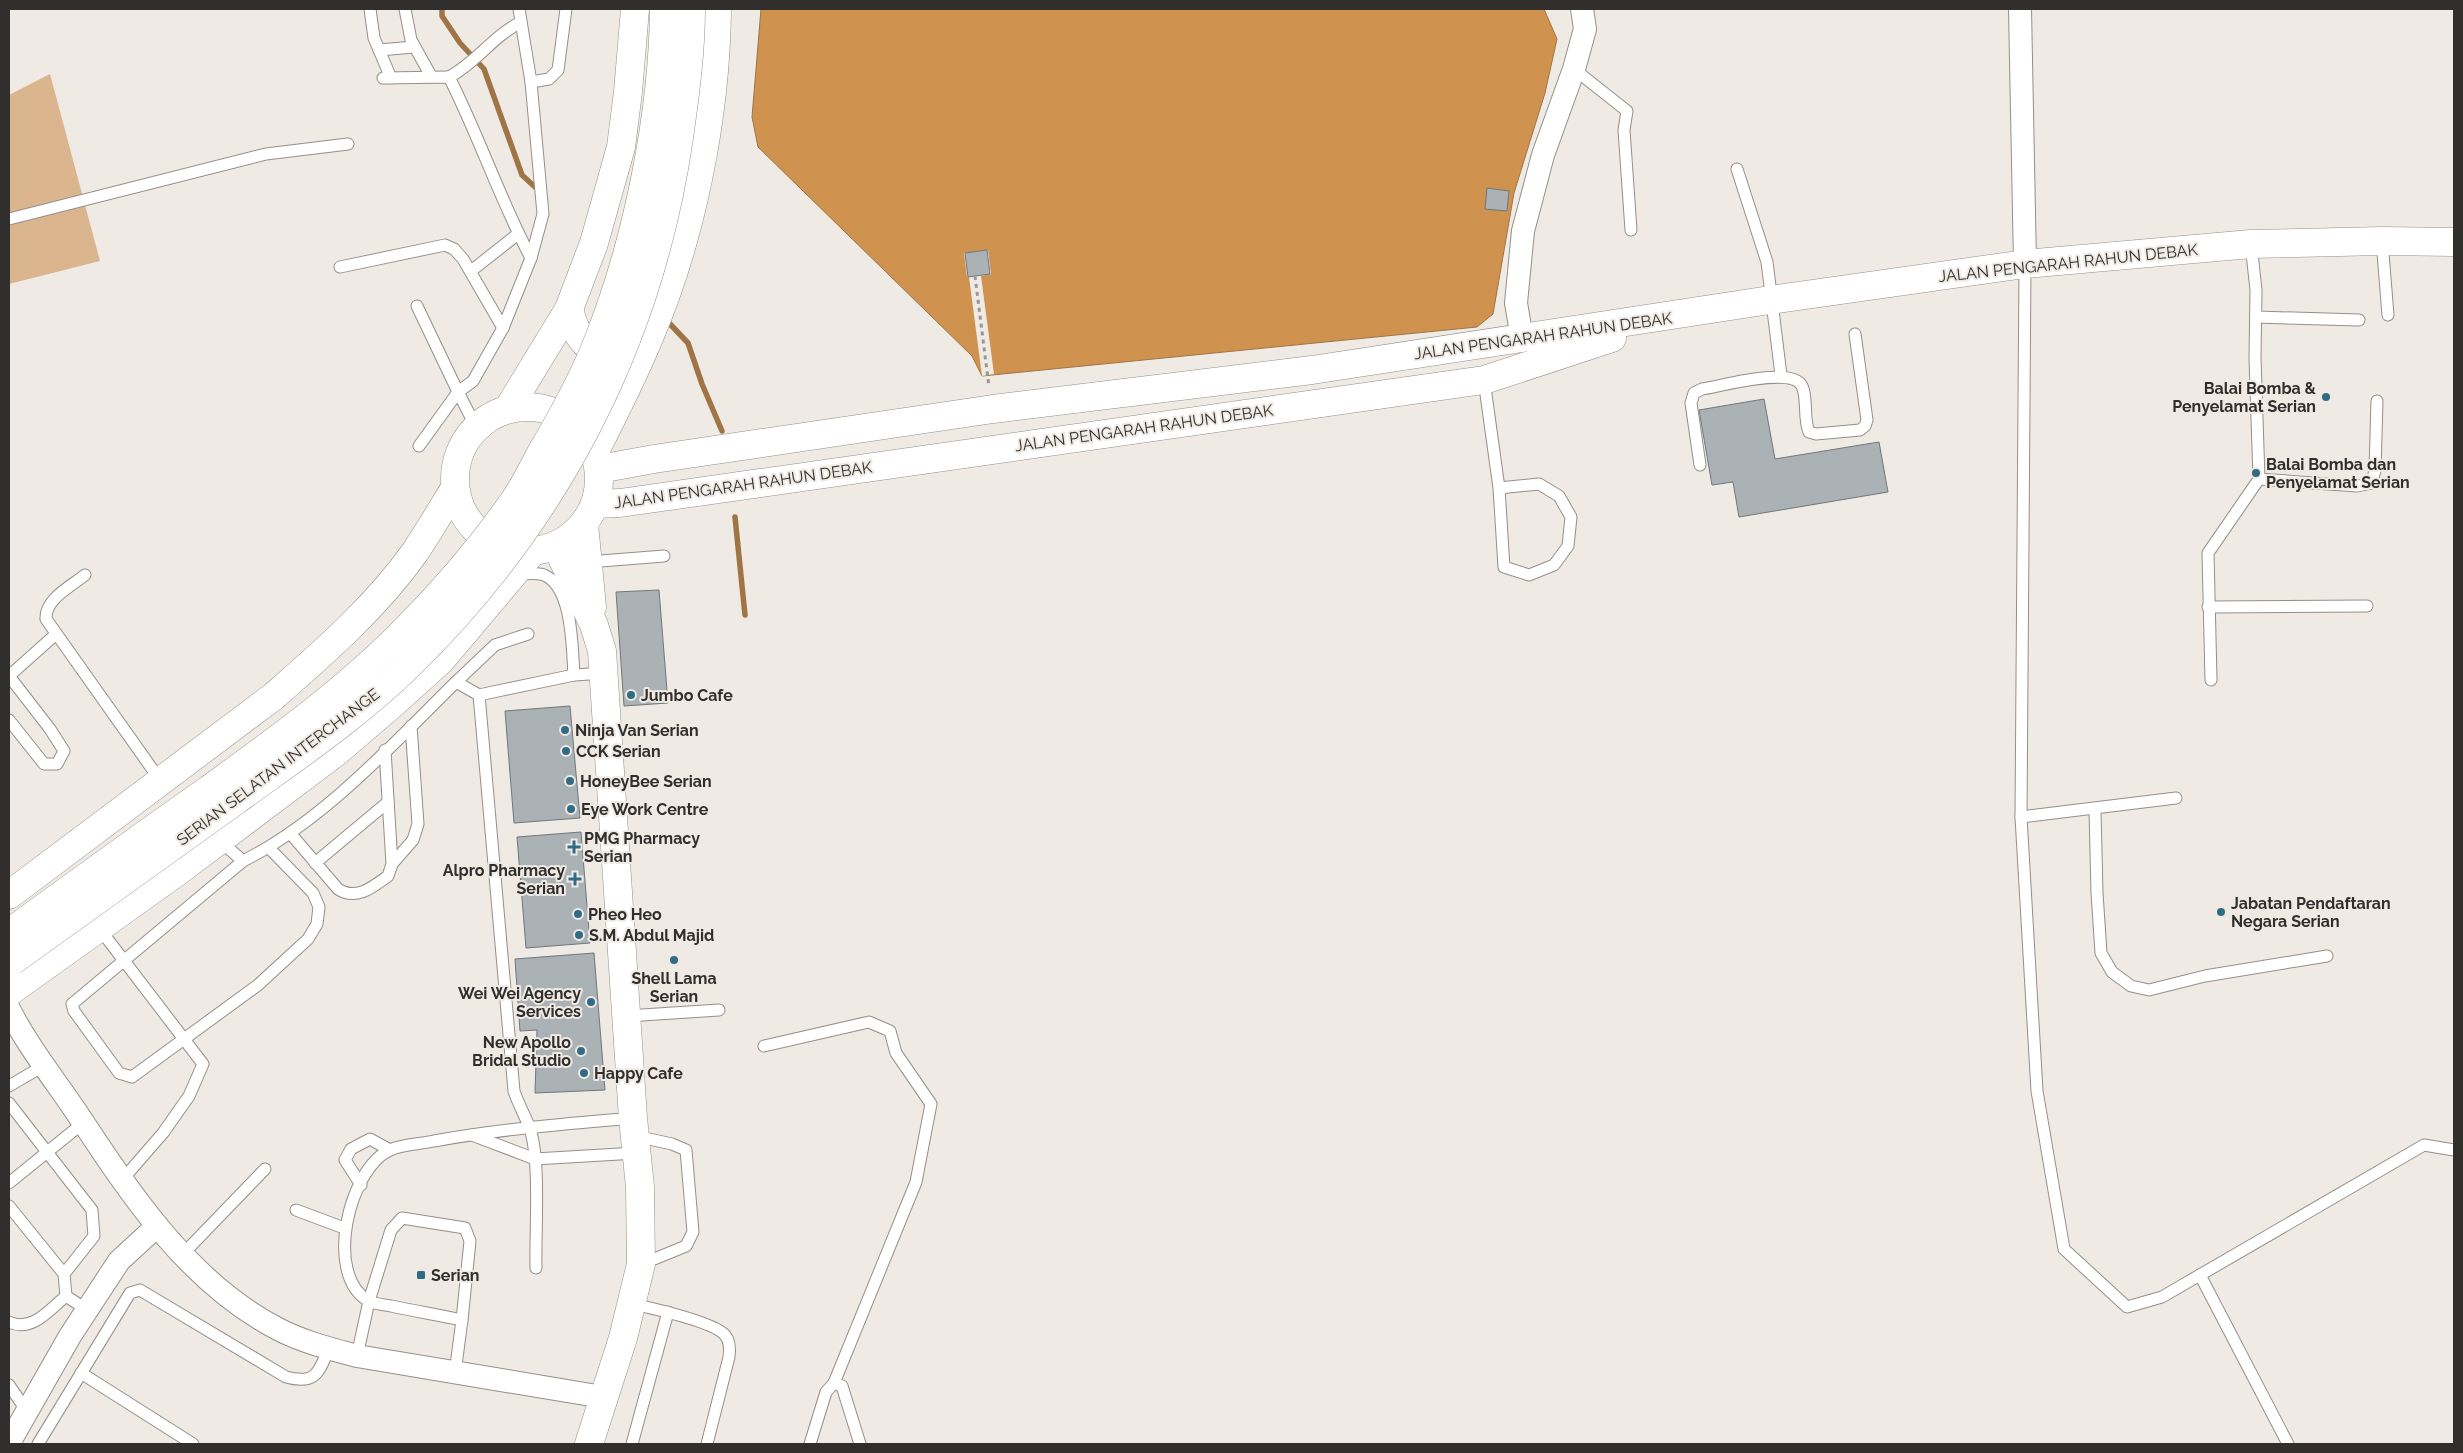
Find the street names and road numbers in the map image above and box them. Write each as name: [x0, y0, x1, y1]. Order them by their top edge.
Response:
street label: JALAN PENGARAH RAHUN DEBAK: [1937, 240, 2199, 286]
street label: JALAN PENGARAH RAHUN DEBAK: [1413, 308, 1674, 364]
street label: JALAN PENGARAH RAHUN DEBAK: [1014, 400, 1275, 456]
street label: JALAN PENGARAH RAHUN DEBAK: [613, 457, 874, 513]
street label: SERIAN SELATAN INTERCHANGE: [173, 684, 383, 850]

